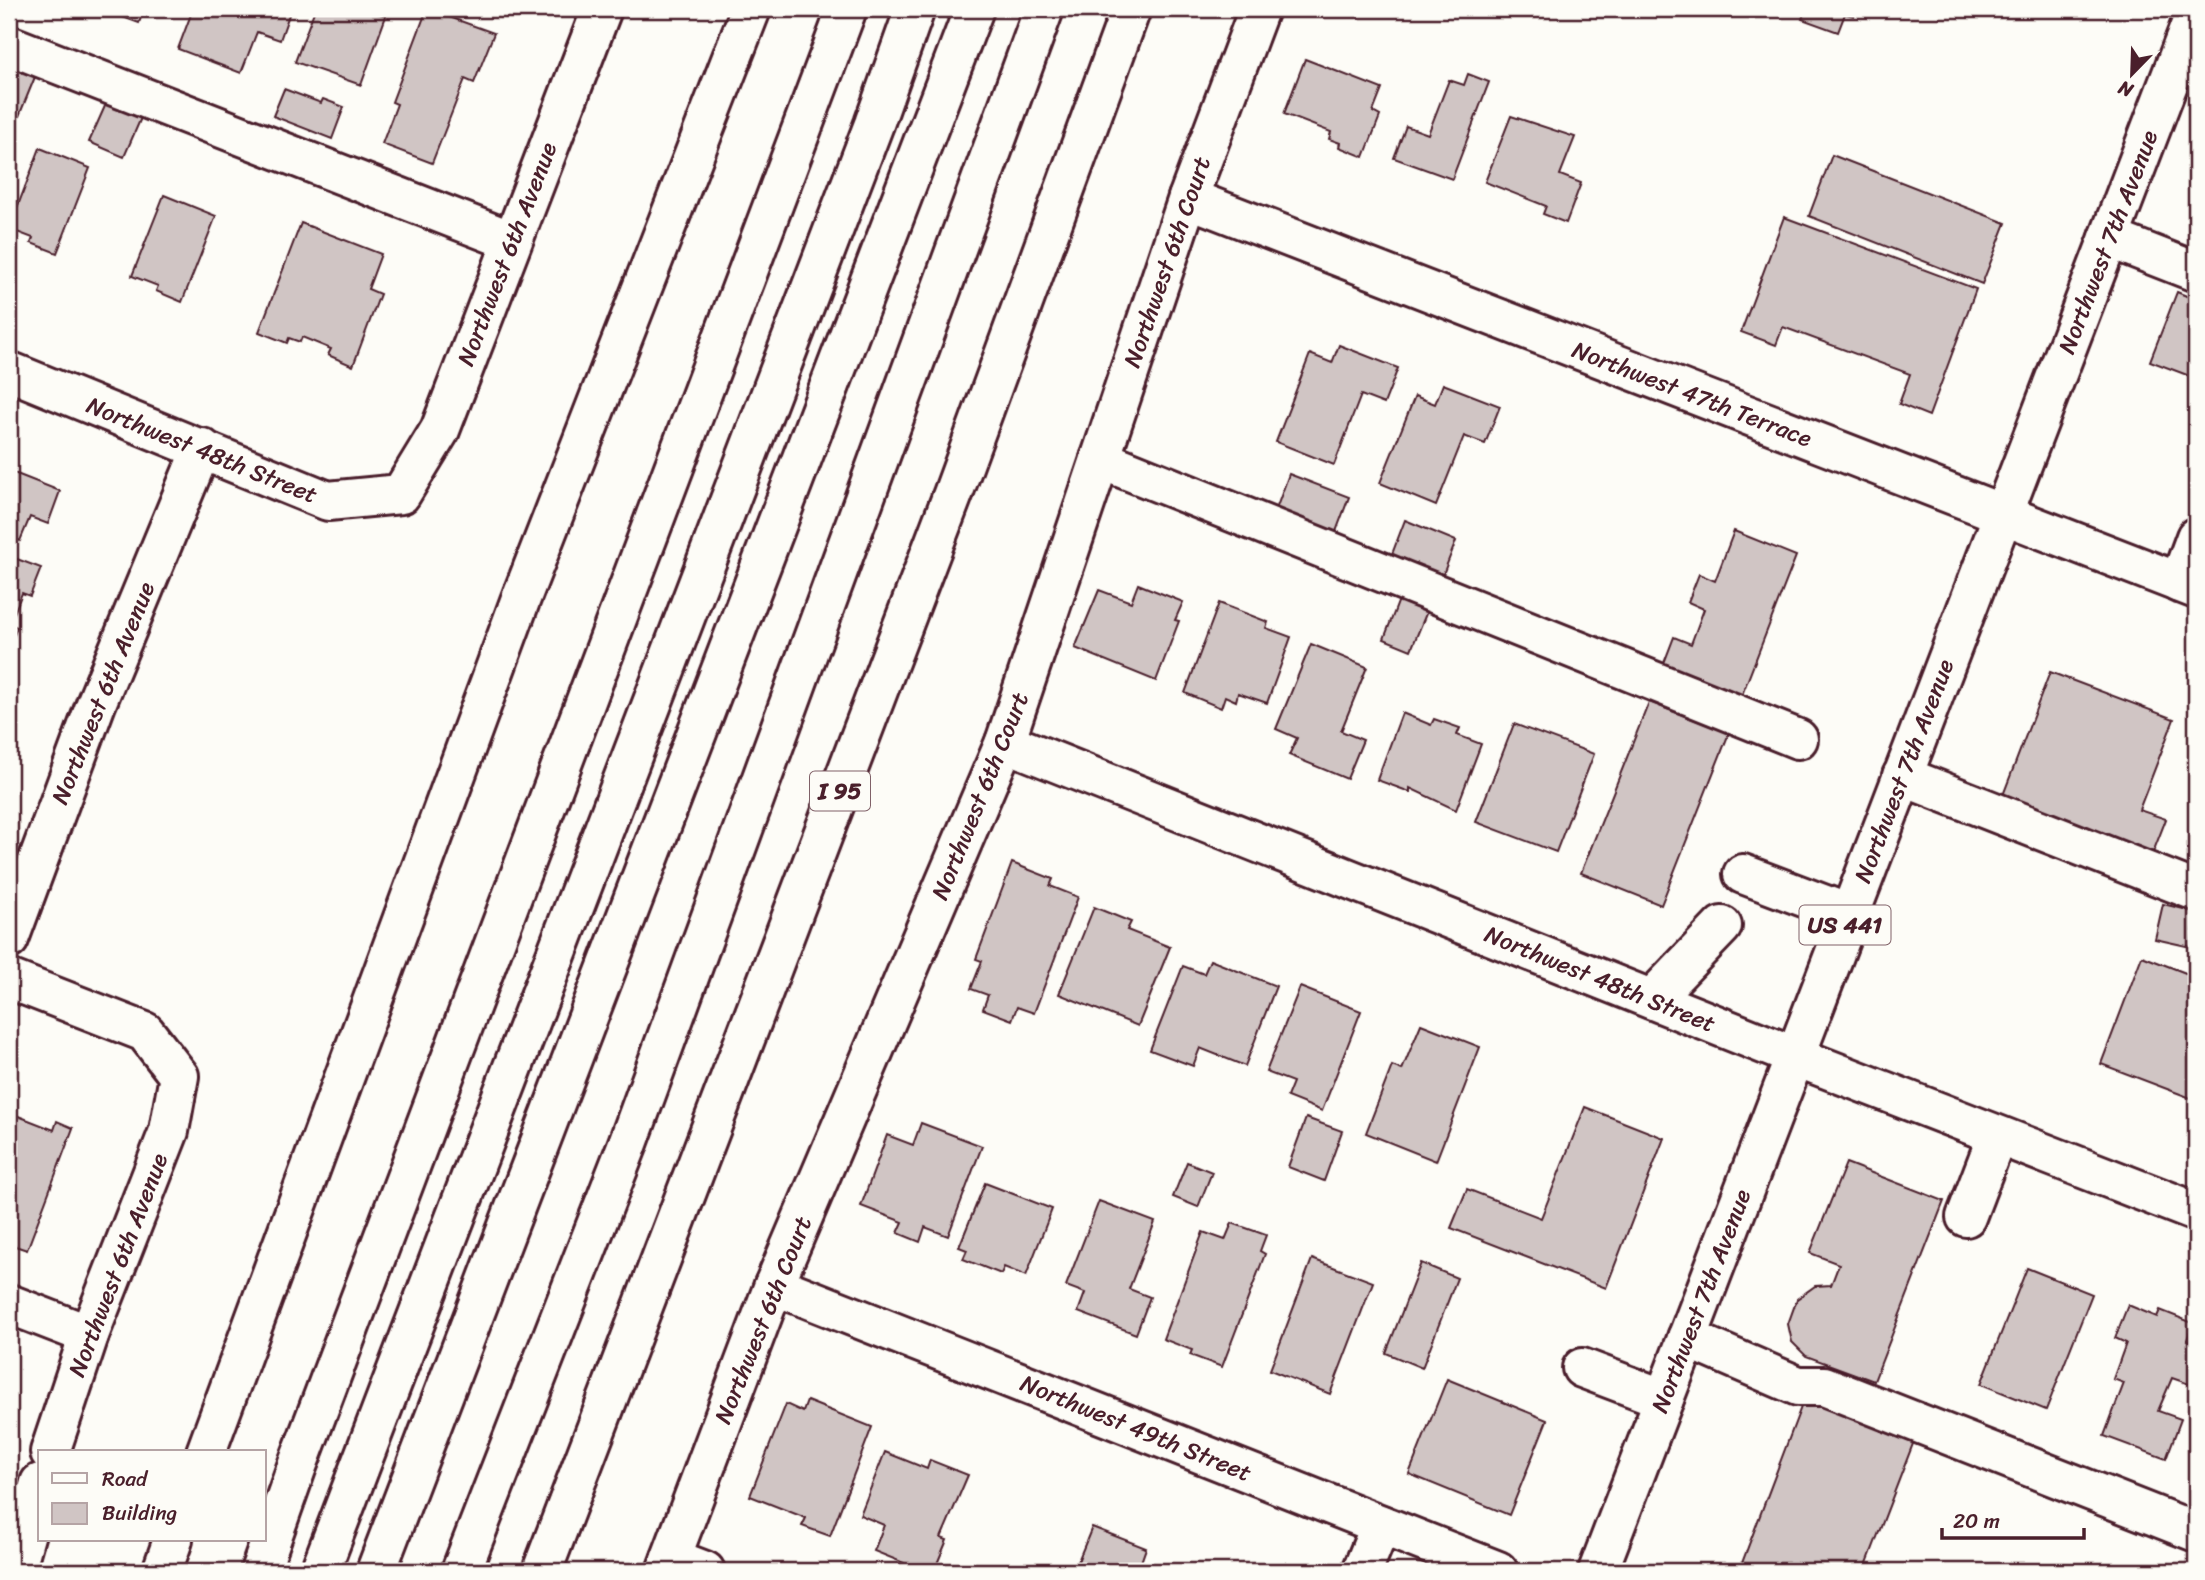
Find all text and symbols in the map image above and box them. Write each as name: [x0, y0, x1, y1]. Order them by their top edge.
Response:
north arrow: [2096, 38, 2166, 108]
text: N: [2112, 71, 2139, 107]
street label: Northwest 7th Avenue: [2046, 123, 2170, 360]
street label: Northwest 6th Avenue: [445, 135, 569, 372]
street label: Northwest 6th Court: [1111, 151, 1223, 373]
street label: Northwest 47th Terrace: [1566, 329, 1819, 459]
street label: Northwest 48th Street: [80, 384, 324, 516]
street label: Northwest 6th Avenue: [39, 575, 167, 811]
street label: Northwest 7th Avenue: [1842, 652, 1966, 889]
street label: Northwest 6th Court: [919, 686, 1041, 906]
road number: I 95: [810, 772, 870, 810]
road number: US 441: [1800, 906, 1890, 944]
street label: Northwest 48th Street: [1478, 913, 1722, 1045]
street label: Northwest 6th Avenue: [56, 1146, 180, 1383]
street label: Northwest 7th Avenue: [1639, 1182, 1763, 1419]
street label: Northwest 6th Court: [702, 1210, 824, 1430]
street label: Northwest 49th Street: [1014, 1362, 1258, 1494]
legend: [38, 1450, 266, 1542]
text: Road: [102, 1460, 149, 1498]
text: Building: [102, 1494, 178, 1532]
scale bar: [1942, 1496, 2084, 1540]
text: 20 m: [1953, 1502, 2000, 1540]

